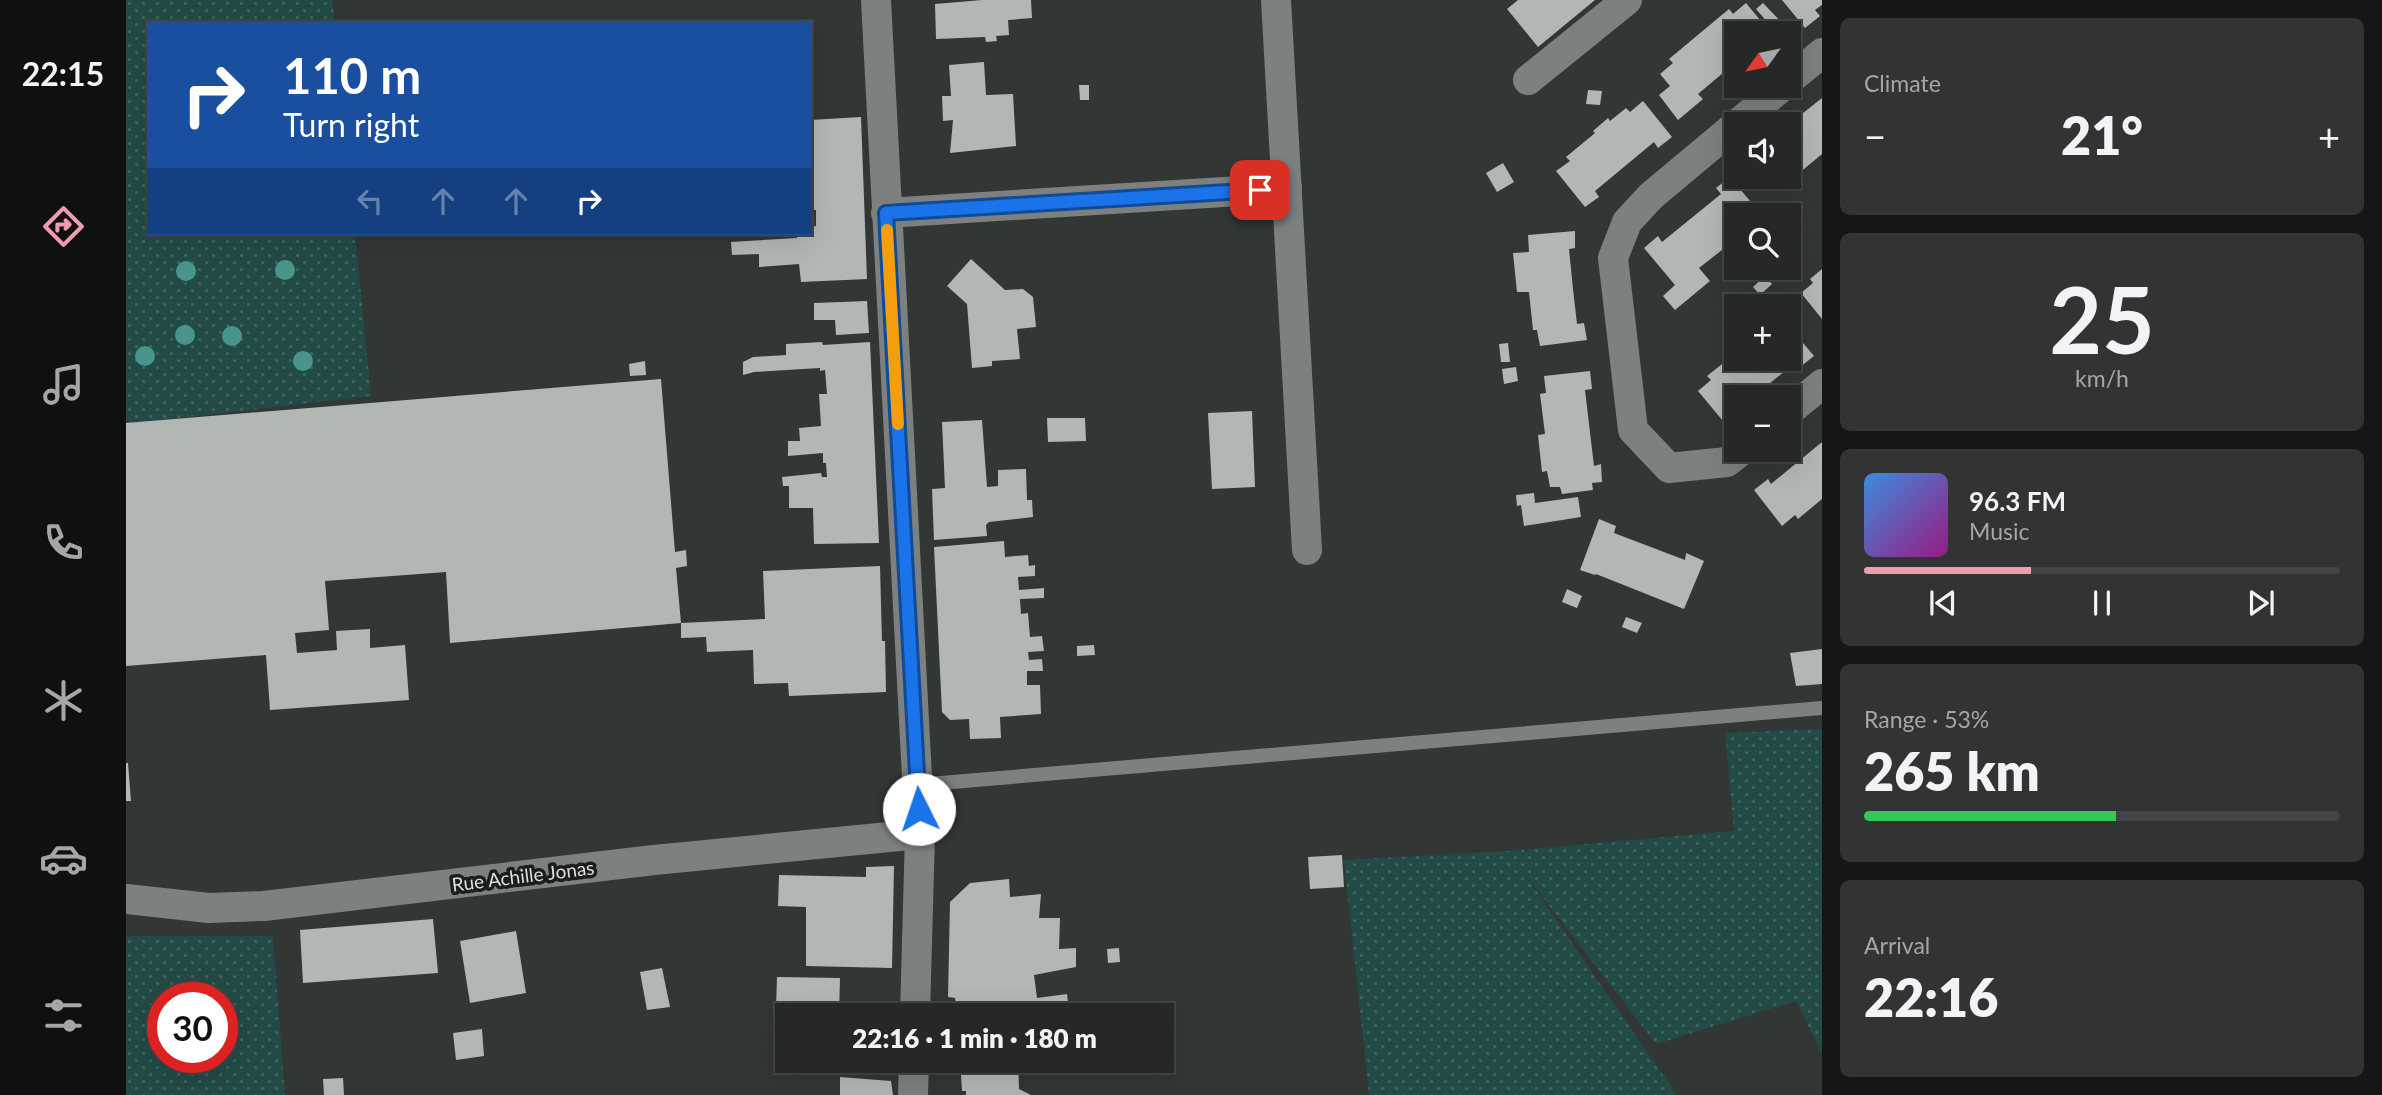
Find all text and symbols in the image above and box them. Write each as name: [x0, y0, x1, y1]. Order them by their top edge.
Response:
north arrow: [1724, 21, 1801, 98]
map controls: [1724, 21, 1801, 462]
text: 110 m: [283, 46, 421, 104]
icon: right: [168, 49, 259, 140]
text: 22:15: [22, 54, 104, 93]
text: Climate: [1864, 69, 1941, 97]
text: 21°: [2061, 104, 2143, 166]
text: Turn right: [283, 105, 419, 144]
button: sound: [1724, 112, 1801, 189]
text: −: [1864, 113, 1886, 159]
text: +: [2318, 113, 2340, 159]
pin: [1230, 160, 1290, 220]
icon: arrive: [1241, 171, 1279, 209]
icon: left: [351, 182, 389, 220]
icon: ahead: [424, 182, 462, 220]
icon: ahead: [497, 182, 535, 220]
icon: right: [570, 182, 608, 220]
icon: directions: [39, 202, 88, 251]
button: search: [1724, 203, 1801, 280]
text: 25: [2049, 264, 2155, 373]
button: +: [1724, 294, 1801, 371]
icon: music: [39, 360, 88, 409]
text: km/h: [2075, 364, 2129, 392]
button: −: [1724, 385, 1801, 462]
text: 96.3 FM: [1969, 485, 2066, 517]
text: Music: [1969, 517, 2029, 545]
icon: phone: [39, 518, 88, 567]
icon: previous: [1924, 584, 1962, 622]
icon: pause: [2083, 584, 2121, 622]
icon: next: [2242, 584, 2280, 622]
icon: climate: [39, 676, 88, 725]
text: Range · 53%: [1864, 705, 1989, 733]
text: 265 km: [1864, 740, 2040, 802]
position arrow: [882, 772, 956, 846]
icon: car: [39, 834, 88, 883]
street label: Rue Achille Jonas: [450, 855, 595, 896]
text: Arrival: [1864, 931, 1930, 959]
text: 22:16: [1864, 966, 1998, 1028]
speed limit sign: 30: [147, 982, 238, 1073]
icon: filters: [39, 991, 88, 1040]
text: 22:16 · 1 min · 180 m: [852, 1022, 1097, 1054]

